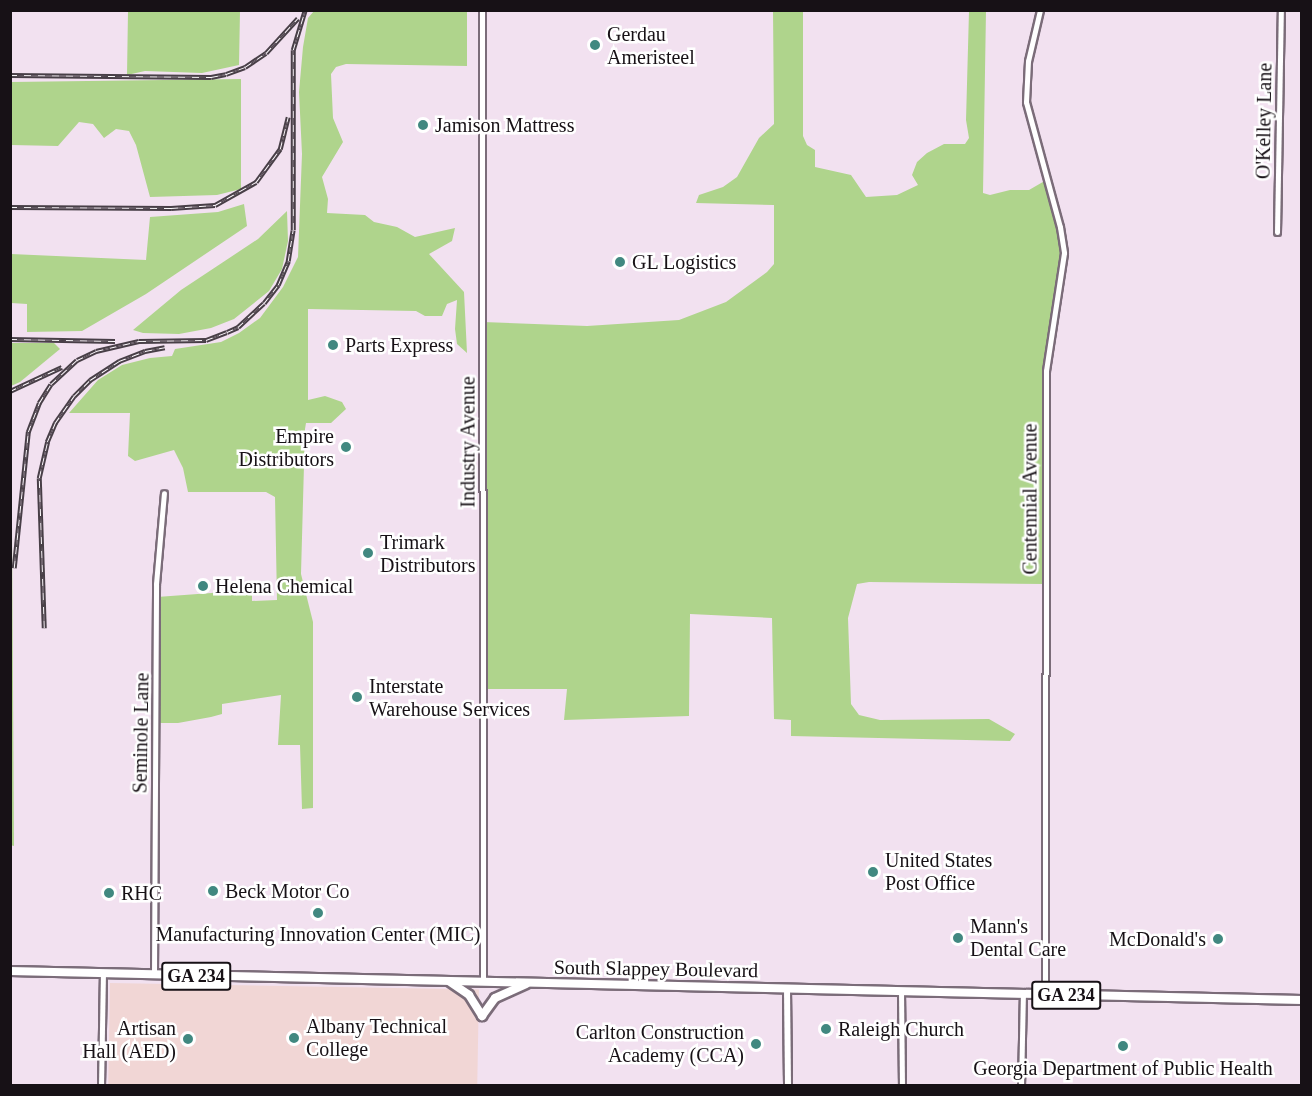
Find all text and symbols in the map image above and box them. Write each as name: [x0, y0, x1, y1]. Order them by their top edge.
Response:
place label: Gerdau Ameristeel: [607, 22, 695, 69]
marker: Gerdau Ameristeel: [588, 38, 602, 52]
street label: O'Kelley Lane: [1251, 63, 1277, 179]
place label: Jamison Mattress: [435, 113, 574, 137]
marker: Jamison Mattress: [416, 118, 430, 132]
place label: GL Logistics: [632, 250, 737, 274]
marker: GL Logistics: [613, 255, 627, 269]
place label: Parts Express: [345, 333, 453, 357]
marker: Parts Express: [326, 338, 340, 352]
street label: Industry Avenue: [456, 376, 480, 508]
street label: Centennial Avenue: [1018, 423, 1042, 575]
place label: Empire Distributors: [238, 424, 334, 471]
marker: Empire Distributors: [339, 440, 353, 454]
place label: Trimark Distributors: [380, 530, 476, 577]
marker: Trimark Distributors: [361, 546, 375, 560]
place label: Helena Chemical: [215, 574, 353, 598]
marker: Helena Chemical: [196, 579, 210, 593]
street label: Seminole Lane: [128, 673, 154, 793]
place label: Interstate Warehouse Services: [369, 674, 530, 721]
marker: Interstate Warehouse Services: [350, 690, 364, 704]
place label: United States Post Office: [885, 849, 992, 896]
marker: United States Post Office: [866, 865, 880, 879]
place label: Beck Motor Co: [225, 879, 349, 903]
place label: RHC: [121, 881, 162, 905]
marker: Beck Motor Co: [206, 884, 220, 898]
marker: RHC: [102, 886, 116, 900]
marker: Manufacturing Innovation Center (MIC): [311, 906, 325, 920]
place label: Mann's Dental Care: [970, 915, 1066, 962]
place label: Manufacturing Innovation Center (MIC): [156, 922, 480, 946]
place label: McDonald's: [1109, 927, 1206, 951]
marker: Mann's Dental Care: [951, 931, 965, 945]
marker: McDonald's: [1211, 932, 1225, 946]
street label: South Slappey Boulevard: [554, 955, 758, 983]
road number: GA 234: [160, 961, 232, 991]
road number: GA 234: [1030, 980, 1102, 1010]
place label: Albany Technical College: [306, 1014, 447, 1061]
place label: Artisan Hall (AED): [82, 1016, 176, 1063]
place label: Raleigh Church: [838, 1017, 964, 1041]
place label: Carlton Construction Academy (CCA): [576, 1020, 744, 1067]
marker: Raleigh Church: [819, 1022, 833, 1036]
marker: Albany Technical College: [287, 1031, 301, 1045]
marker: Artisan Hall (AED): [181, 1032, 195, 1046]
marker: Carlton Construction Academy (CCA): [749, 1037, 763, 1051]
marker: Georgia Department of Public Health: [1116, 1039, 1130, 1053]
place label: Georgia Department of Public Health: [973, 1056, 1273, 1080]

